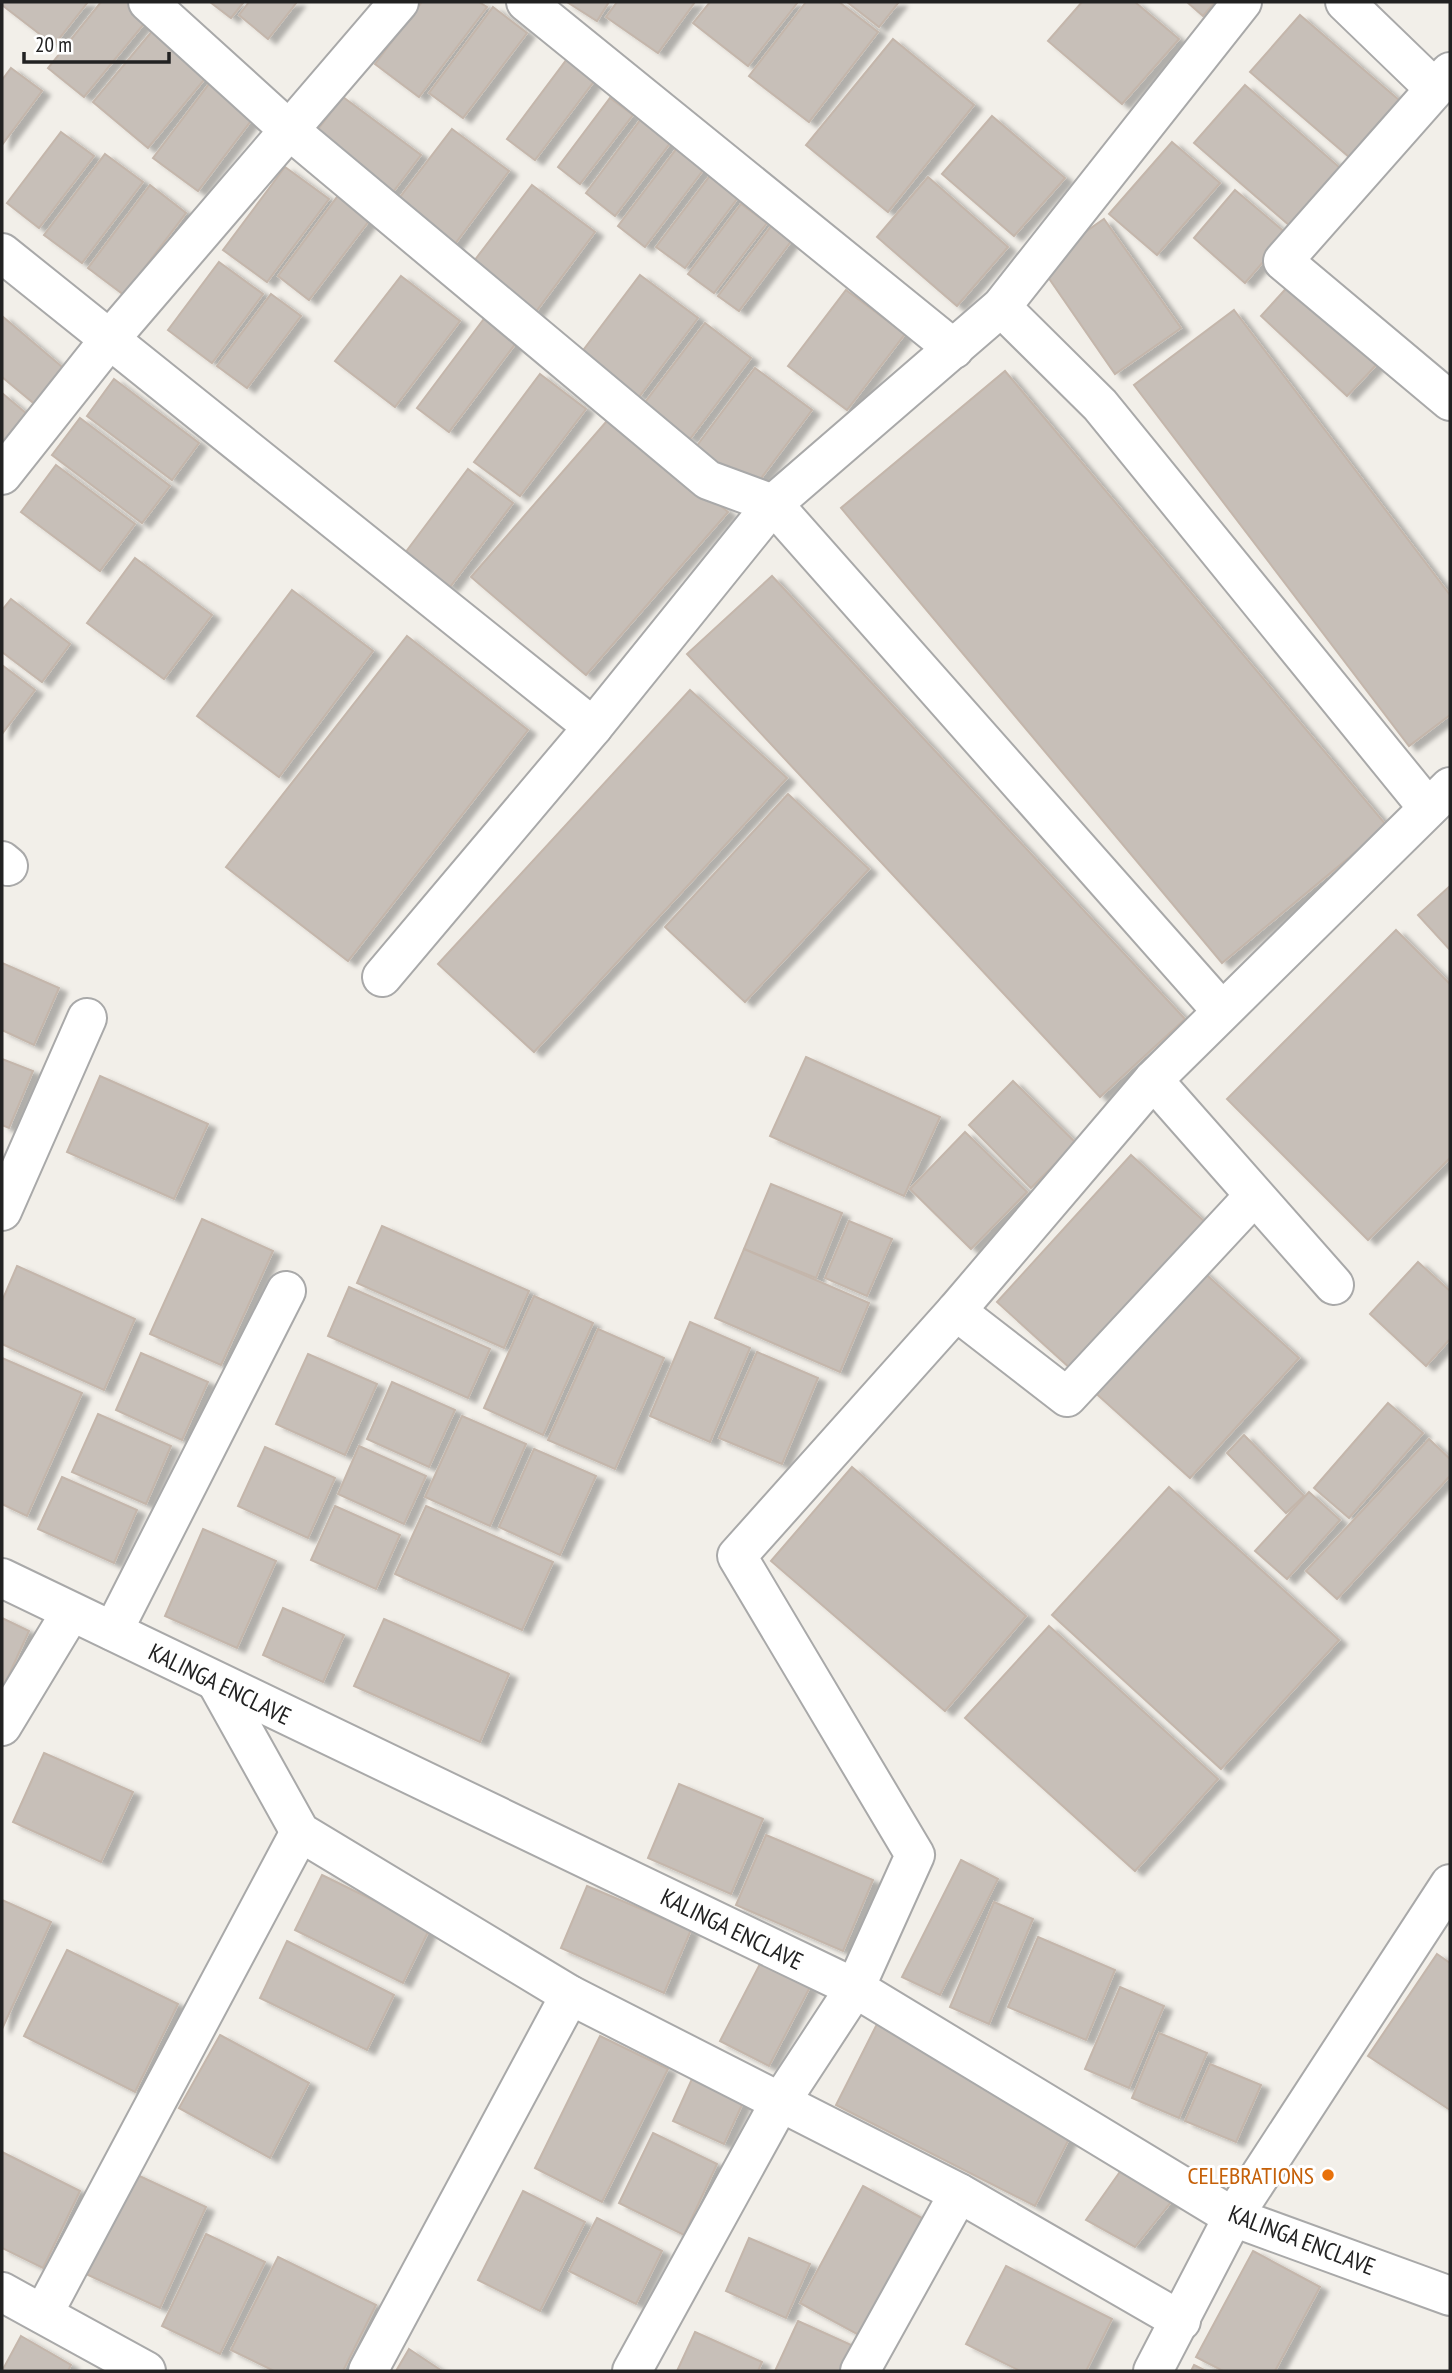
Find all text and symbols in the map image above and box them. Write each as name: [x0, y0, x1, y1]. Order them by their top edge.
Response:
scale bar: [24, 21, 170, 65]
text: 20 m: [35, 31, 72, 58]
street label: KALINGA ENCLAVE: [144, 1636, 296, 1732]
street label: KALINGA ENCLAVE: [656, 1881, 808, 1977]
place label: CELEBRATIONS: [1187, 2160, 1314, 2191]
marker: CELEBRATIONS: [1320, 2167, 1336, 2183]
street label: KALINGA ENCLAVE: [1224, 2198, 1380, 2282]

